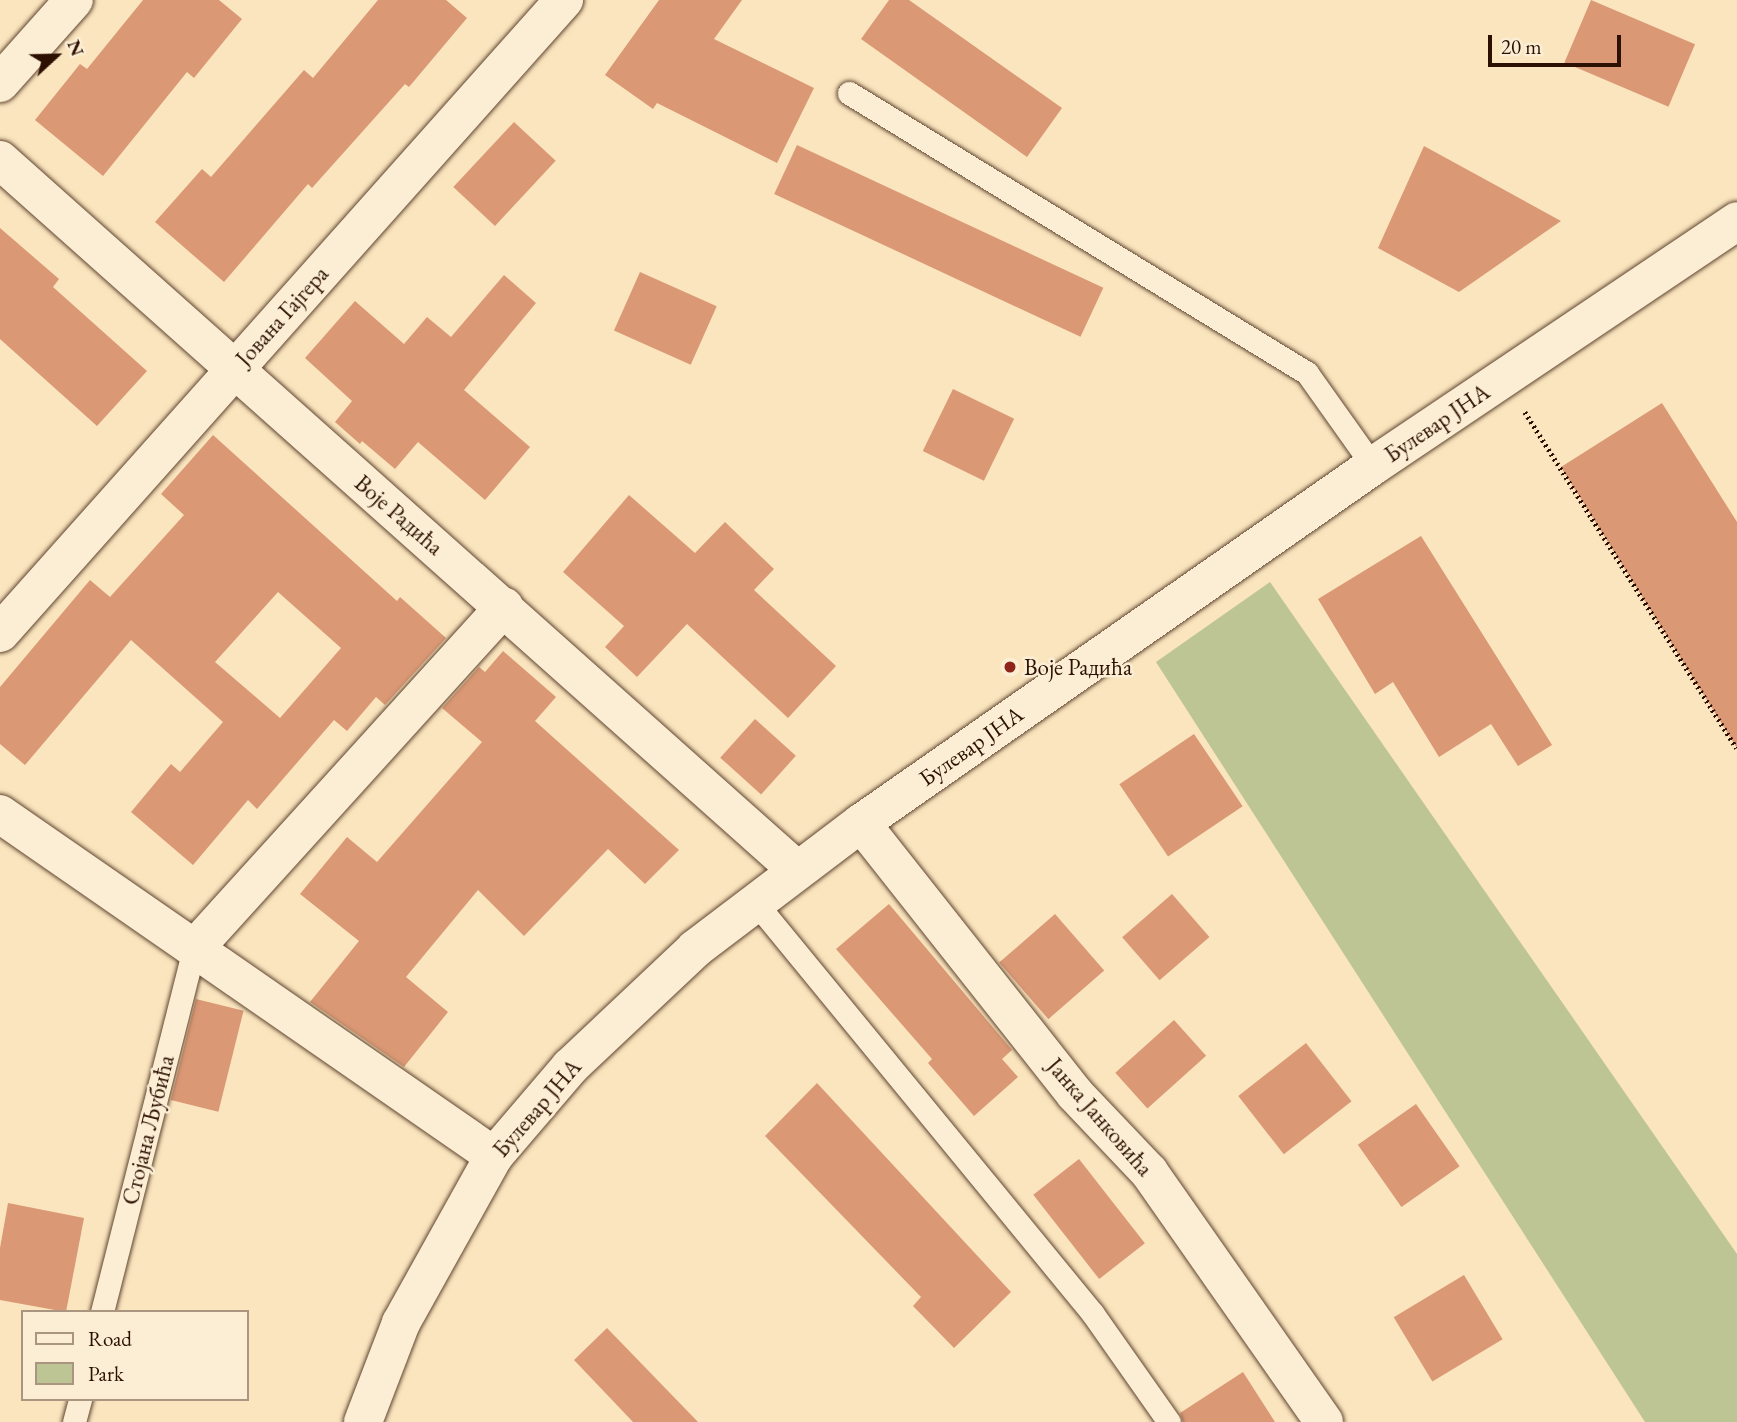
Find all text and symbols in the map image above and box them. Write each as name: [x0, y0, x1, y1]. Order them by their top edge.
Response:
north arrow: [21, 21, 91, 91]
scale bar: [1492, 21, 1625, 65]
text: 20 m: [1501, 33, 1542, 60]
text: N: [61, 36, 90, 60]
street label: Јована Гајгера: [230, 260, 334, 372]
street label: Булевар ЈНА: [1379, 378, 1495, 468]
street label: Воје Радића: [349, 469, 449, 561]
place label: Воје Радића: [1024, 653, 1132, 681]
marker: Воје Радића: [1002, 659, 1018, 675]
street label: Булевар ЈНА: [914, 700, 1028, 792]
street label: Стојана Љубића: [116, 1052, 180, 1208]
street label: Јанка Јанковића: [1041, 1052, 1159, 1182]
street label: Булевар ЈНА: [487, 1053, 587, 1163]
legend: [21, 1310, 248, 1401]
text: Road: [88, 1325, 132, 1352]
text: Park: [88, 1360, 124, 1387]

